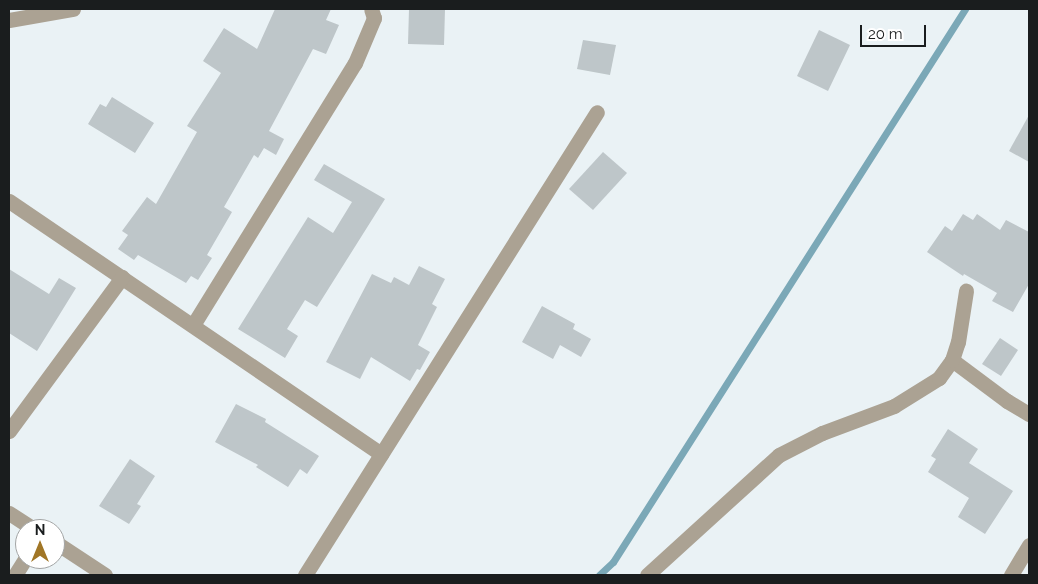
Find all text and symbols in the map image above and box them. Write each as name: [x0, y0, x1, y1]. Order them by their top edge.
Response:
scale bar: [863, 15, 929, 47]
text: 20 m: [868, 25, 903, 43]
north arrow: [15, 519, 65, 569]
text: N: [35, 522, 45, 538]

